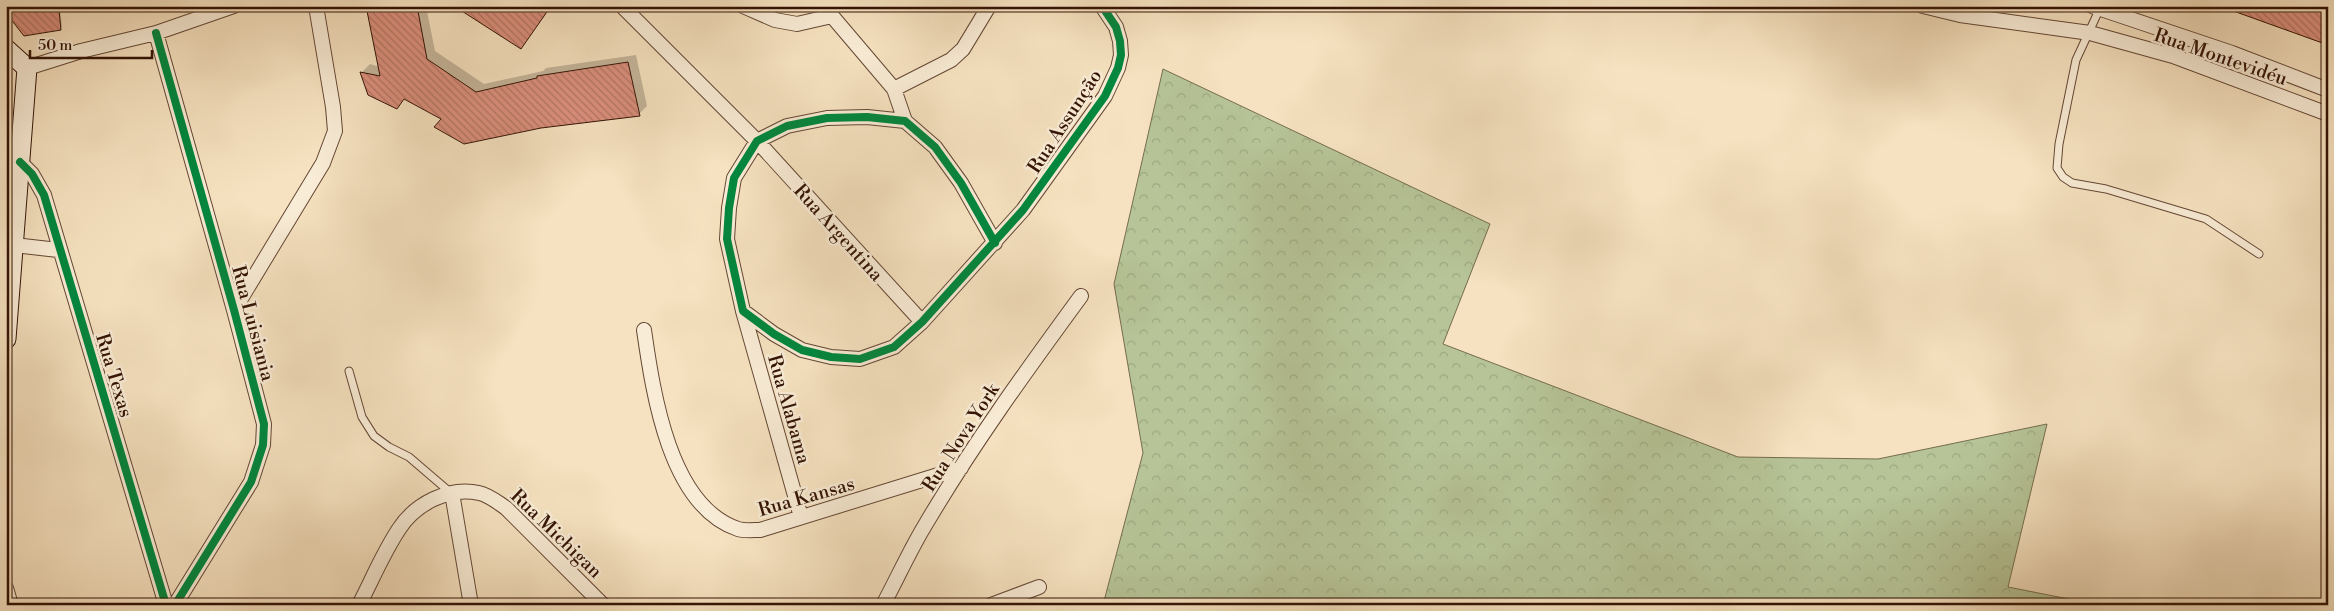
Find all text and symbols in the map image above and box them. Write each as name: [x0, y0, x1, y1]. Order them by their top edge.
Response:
street label: Rua Montevidéu: [2151, 23, 2291, 91]
scale bar: [30, 28, 152, 60]
text: 50 m: [38, 36, 72, 55]
street label: Rua Assunção: [1022, 65, 1107, 178]
street label: Rua Argentina: [788, 179, 889, 287]
street label: Rua Luisiania: [226, 263, 280, 384]
street label: Rua Texas: [90, 330, 138, 420]
street label: Rua Alabama: [762, 352, 816, 467]
street label: Rua Nova York: [917, 378, 1005, 496]
street label: Rua Kansas: [755, 472, 857, 522]
street label: Rua Michigan: [505, 484, 607, 583]

